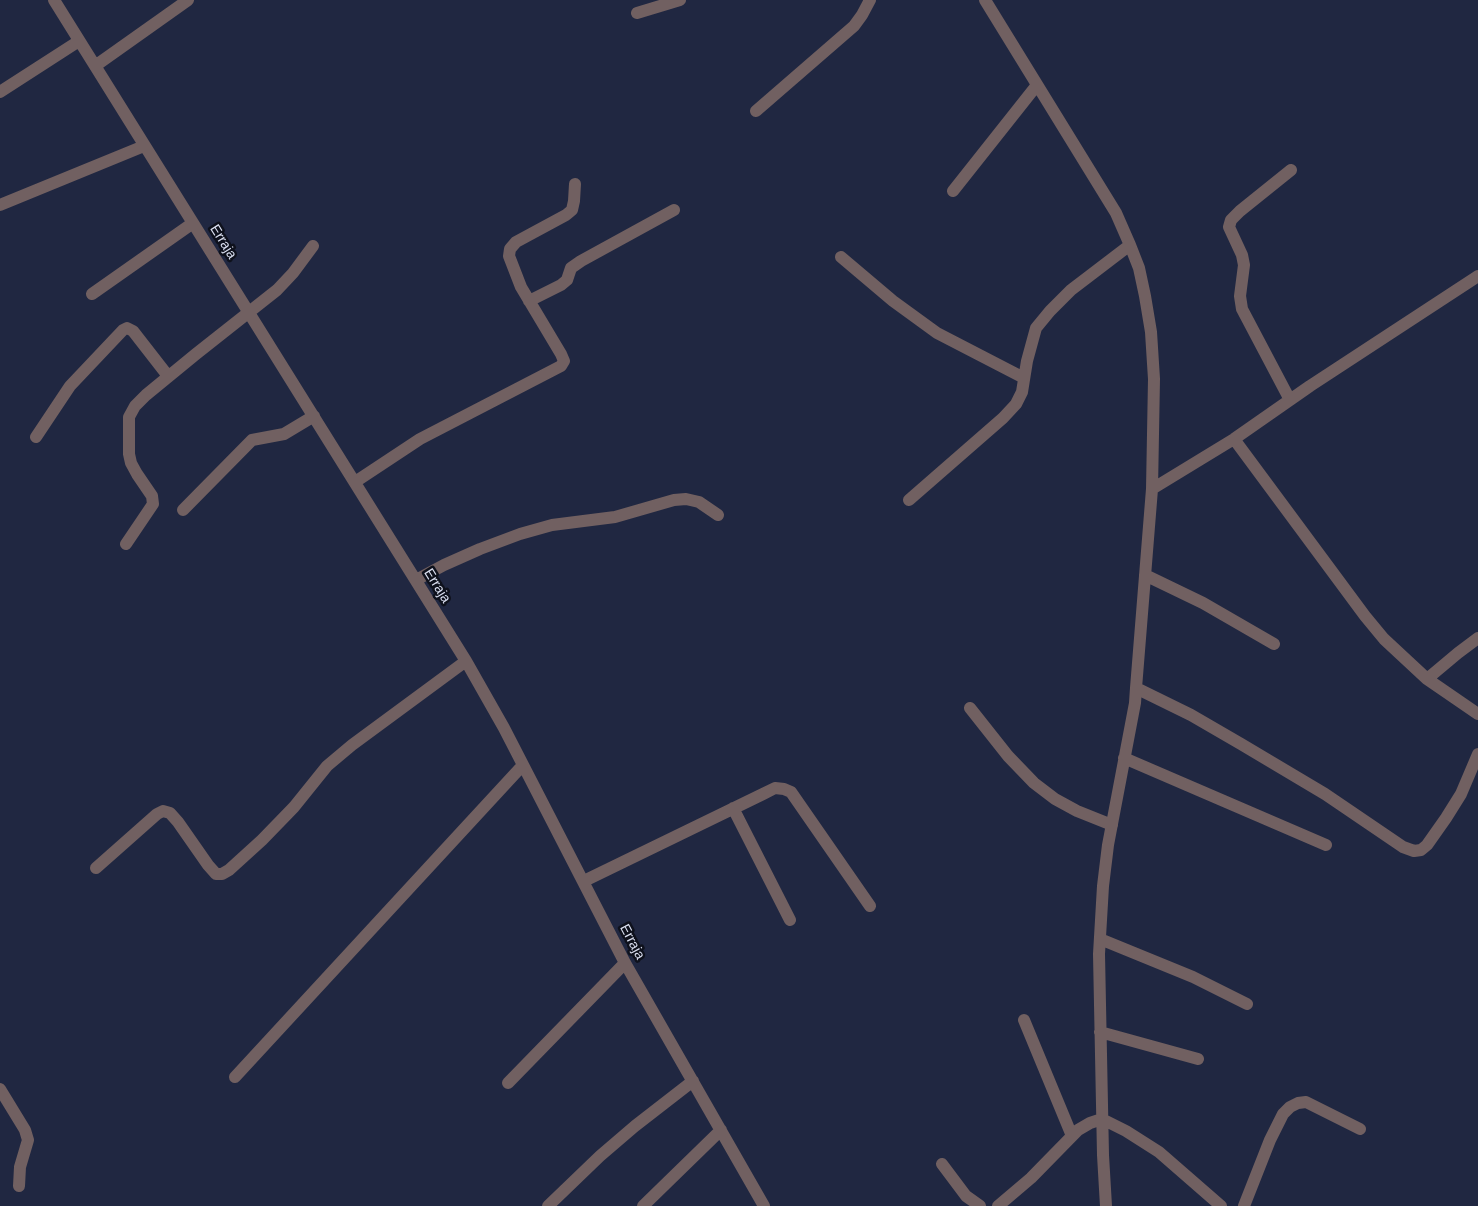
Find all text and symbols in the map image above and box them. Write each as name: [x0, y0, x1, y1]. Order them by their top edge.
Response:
street label: Erraja: [206, 222, 240, 262]
street label: Erraja: [420, 566, 454, 606]
street label: Erraja: [616, 922, 648, 962]

